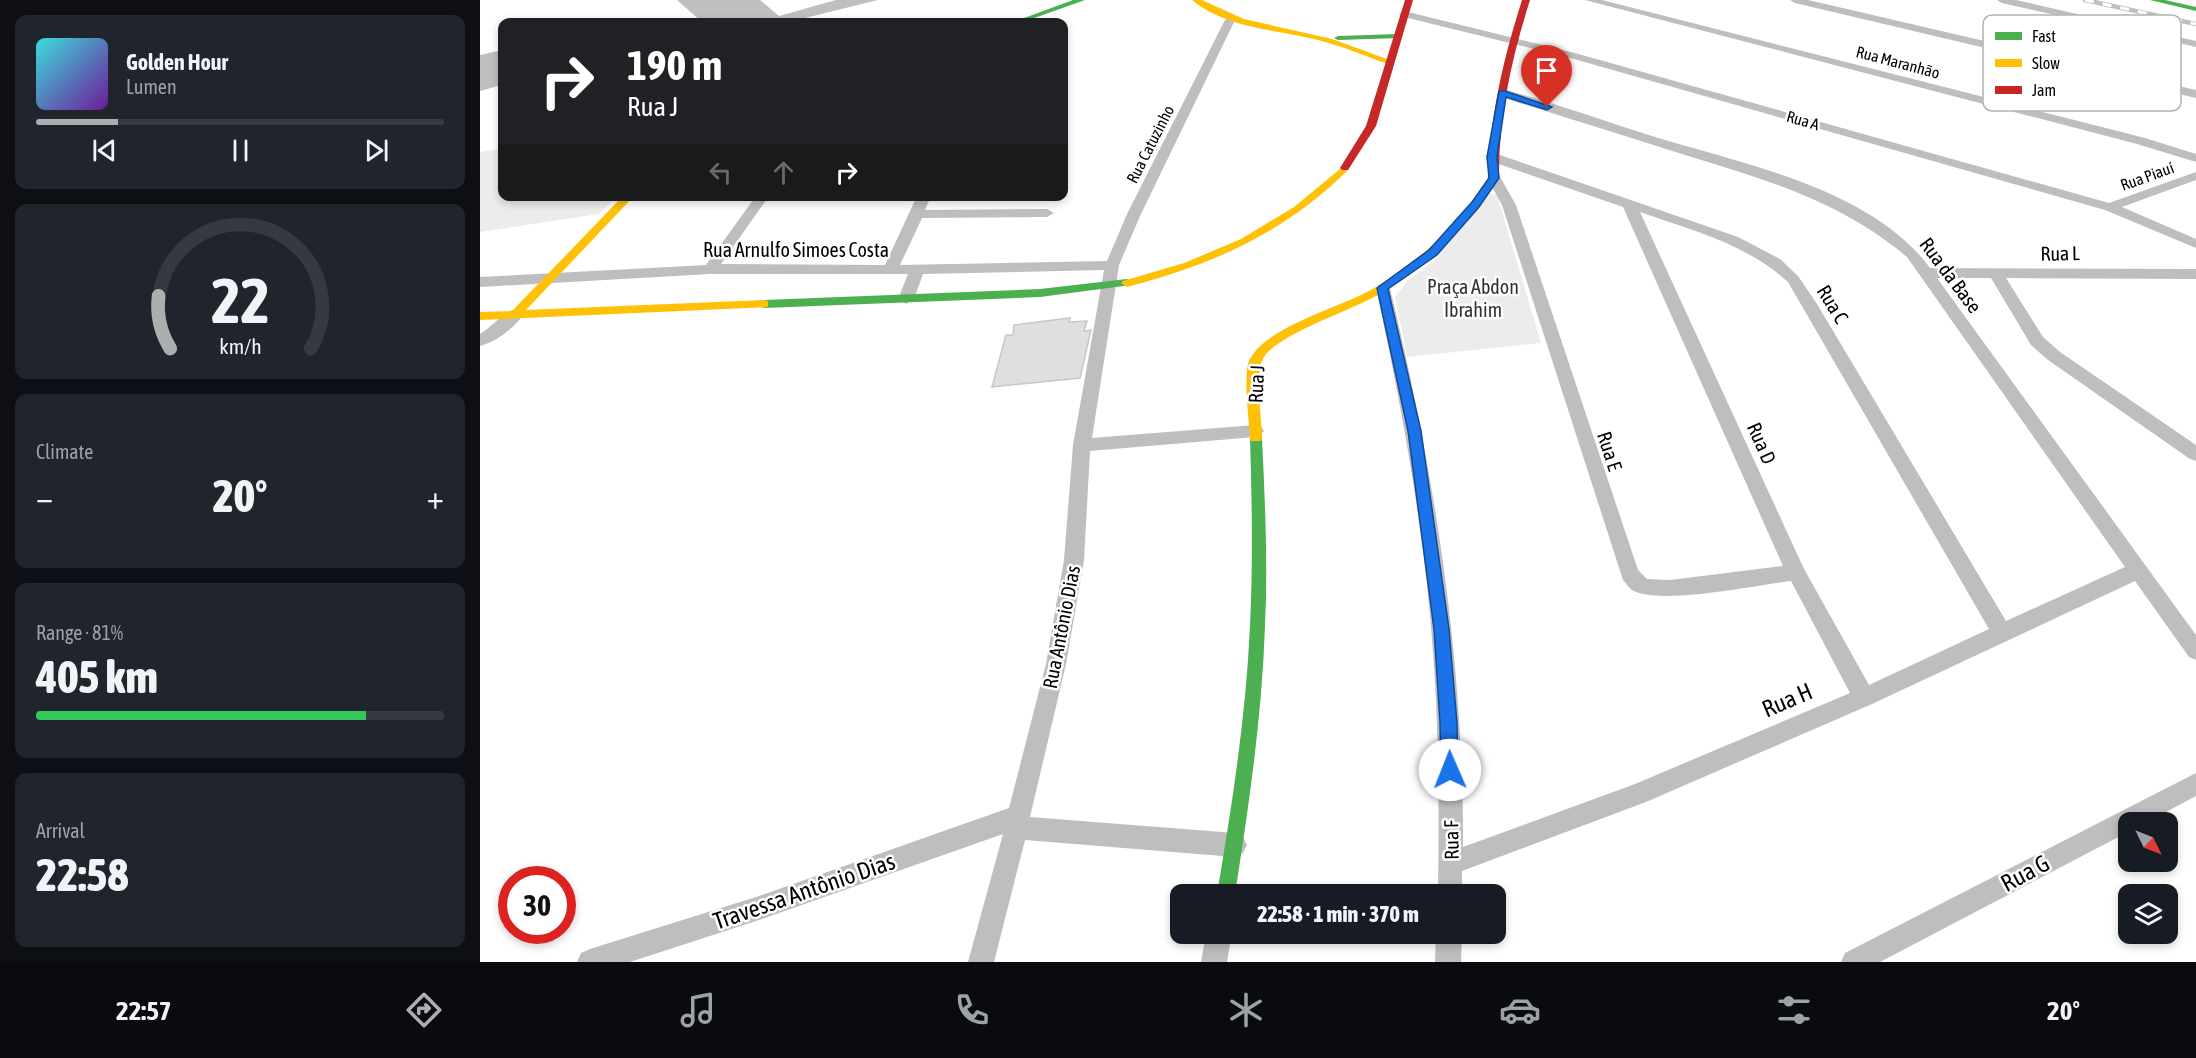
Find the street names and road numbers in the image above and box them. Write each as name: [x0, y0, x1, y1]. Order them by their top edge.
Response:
street label: Rua Maranhão: [1854, 42, 1942, 82]
street label: Rua Catuzinho: [1123, 102, 1177, 186]
street label: Rua A: [1785, 107, 1822, 133]
street label: Rua Piauí: [2118, 158, 2176, 194]
street label: Rua da Base: [1915, 233, 1987, 317]
street label: Rua Arnulfo Simoes Costa: [703, 238, 889, 261]
street label: Rua L: [2040, 241, 2080, 265]
street label: Rua C: [1813, 281, 1853, 327]
street label: Rua J: [1244, 364, 1268, 404]
street label: Rua D: [1743, 419, 1781, 467]
street label: Rua E: [1593, 428, 1627, 474]
street label: Rua Antônio Dias: [1038, 564, 1084, 690]
street label: Rua H: [1758, 677, 1816, 723]
street label: Rua F: [1439, 820, 1463, 860]
street label: Travessa Antônio Dias: [710, 847, 898, 935]
street label: Rua G: [1996, 849, 2054, 897]

